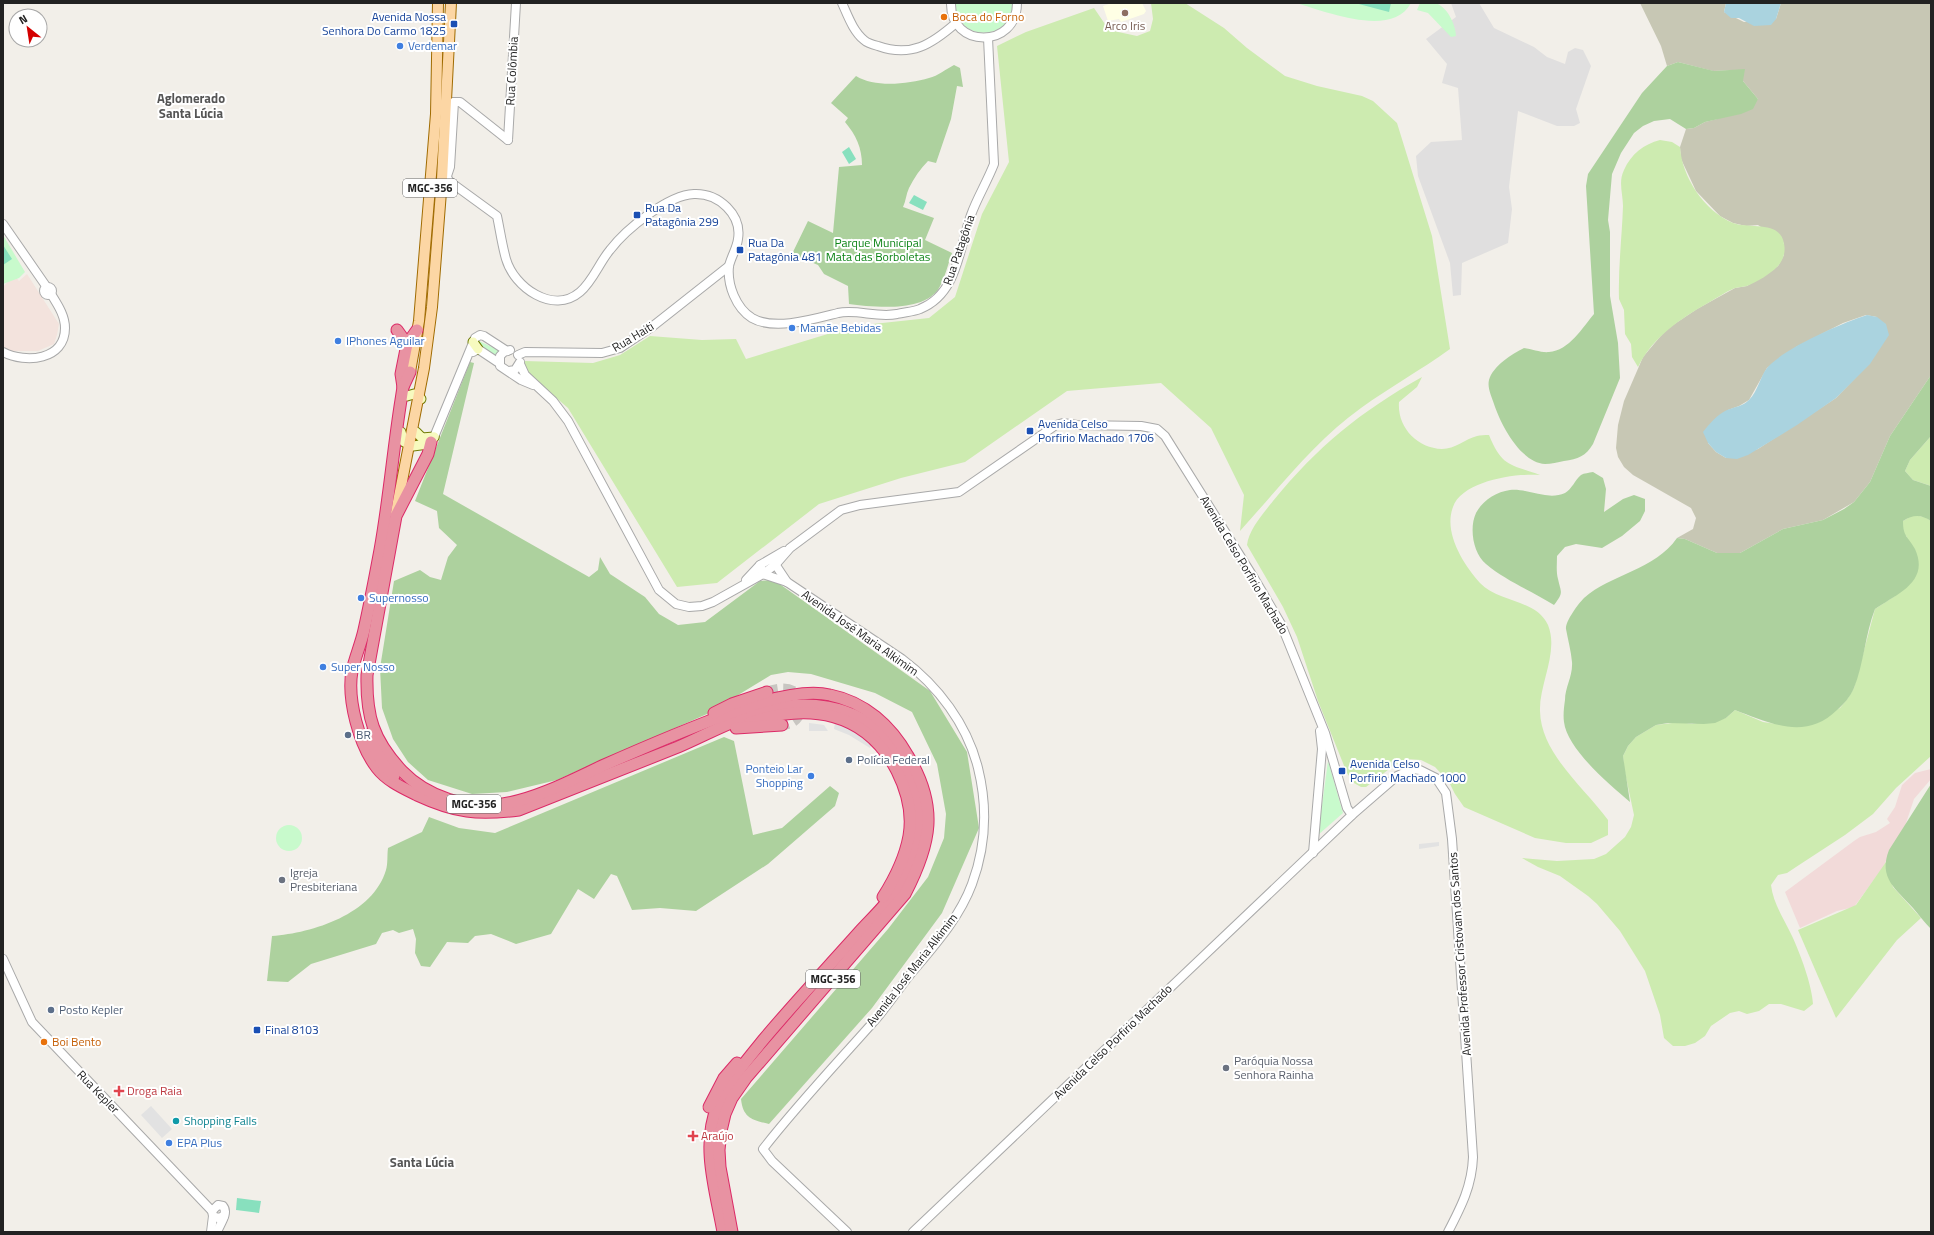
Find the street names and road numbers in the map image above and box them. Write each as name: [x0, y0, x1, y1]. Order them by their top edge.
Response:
street label: Rua Colômbia: [500, 36, 523, 106]
road number: MGC-356: [403, 179, 457, 197]
street label: Rua Patagônia: [938, 212, 979, 288]
street label: Rua Haiti: [608, 317, 657, 357]
street label: Avenida Celso Porfirio Machado: [1195, 492, 1293, 638]
street label: Avenida José Maria Alkimim: [798, 585, 923, 680]
road number: MGC-356: [447, 795, 501, 813]
street label: Avenida Professor Cristovam dos Santos: [1443, 851, 1476, 1056]
street label: Avenida José Maria Alkimim: [861, 909, 962, 1030]
road number: MGC-356: [806, 970, 860, 988]
street label: Avenida Celso Porfirio Machado: [1049, 980, 1176, 1104]
street label: Rua Kepler: [73, 1065, 124, 1118]

